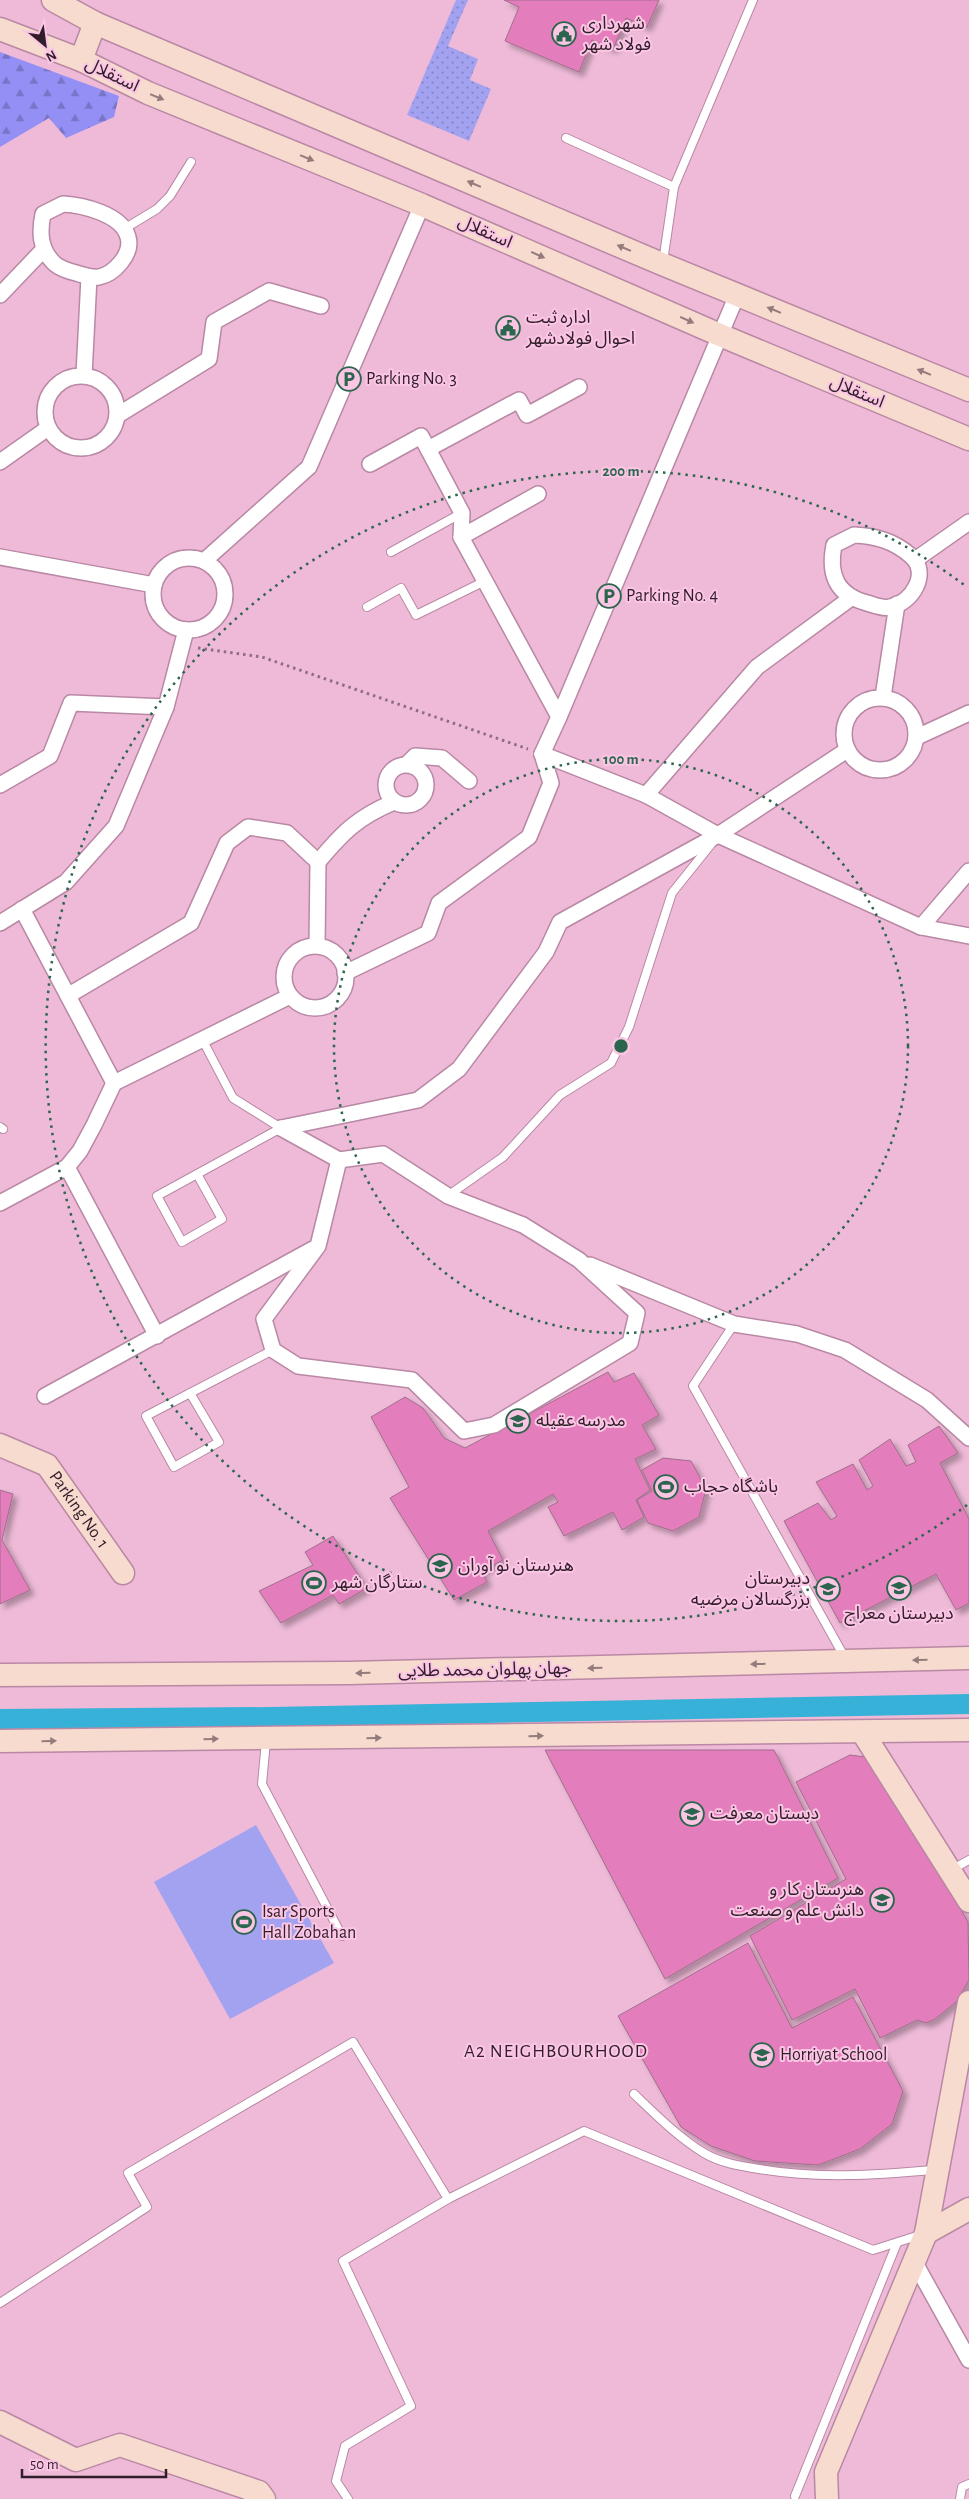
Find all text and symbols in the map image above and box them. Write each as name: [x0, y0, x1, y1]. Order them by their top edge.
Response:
place label: شهرداری فولاد شهر: [581, 15, 651, 55]
north arrow: [20, 20, 70, 70]
public building icon: شهرداری فولاد شهر: [551, 21, 577, 47]
text: N: [43, 47, 58, 64]
street label: استقلال: [82, 54, 142, 97]
one-way arrow: [150, 93, 165, 101]
one-way arrow: [300, 155, 314, 163]
one-way arrow: [467, 180, 481, 188]
street label: استقلال: [455, 212, 515, 253]
one-way arrow: [616, 243, 631, 251]
one-way arrow: [531, 252, 545, 260]
one-way arrow: [766, 306, 781, 314]
place label: اداره ثبت احوال فولادشهر: [525, 309, 635, 349]
public building icon: اداره ثبت احوال فولادشهر: [495, 315, 521, 341]
one-way arrow: [680, 317, 694, 325]
parking icon: Parking No. 3: [336, 366, 362, 392]
one-way arrow: [917, 367, 931, 375]
place label: Parking No. 3: [366, 370, 457, 388]
street label: استقلال: [827, 373, 887, 412]
text: 200 m: [602, 464, 640, 479]
parking icon: Parking No. 4: [596, 583, 622, 609]
place label: Parking No. 4: [626, 587, 718, 605]
text: 100 m: [603, 752, 639, 767]
centre of rings: [612, 1037, 630, 1055]
school or university icon: مدرسه عقیله: [505, 1408, 531, 1434]
place label: مدرسه عقیله: [536, 1412, 626, 1431]
street label: Parking No. 1: [45, 1468, 112, 1552]
sports icon: باشگاه حجاب: [653, 1474, 679, 1500]
place label: باشگاه حجاب: [684, 1477, 778, 1496]
school or university icon: هنرستان نو آوران: [427, 1553, 453, 1579]
place label: هنرستان نو آوران: [458, 1556, 574, 1576]
sports icon: ستارگان شهر: [301, 1570, 327, 1596]
place label: دبیرستان بزرگسالان مرضیه: [691, 1570, 810, 1610]
place label: ستارگان شهر: [331, 1573, 422, 1593]
school or university icon: دبیرستان معراج: [886, 1575, 912, 1601]
school or university icon: دبیرستان بزرگسالان مرضیه: [815, 1576, 841, 1602]
place label: دبیرستان معراج: [844, 1605, 954, 1626]
one-way arrow: [912, 1656, 928, 1664]
street label: جهان پهلوان محمد طلایی: [398, 1659, 572, 1682]
one-way arrow: [750, 1660, 766, 1668]
one-way arrow: [587, 1664, 603, 1672]
one-way arrow: [355, 1669, 371, 1677]
one-way arrow: [528, 1732, 544, 1740]
one-way arrow: [366, 1734, 382, 1742]
one-way arrow: [203, 1735, 219, 1743]
one-way arrow: [41, 1737, 57, 1745]
school or university icon: دبستان معرفت: [679, 1801, 705, 1827]
place label: دبستان معرفت: [710, 1805, 819, 1824]
place label: هنرستان کار و دانش علم و صنعت: [730, 1881, 864, 1923]
school or university icon: هنرستان کار و دانش علم و صنعت: [869, 1887, 895, 1913]
place label: Isar Sports Hall Zobahan: [262, 1903, 356, 1942]
sports icon: Isar Sports Hall Zobahan: [231, 1909, 257, 1935]
district label: A2 NEIGHBOURHOOD: [464, 2042, 648, 2061]
school or university icon: Horriyat School: [749, 2042, 775, 2068]
place label: Horriyat School: [780, 2046, 888, 2064]
scale bar: [22, 2446, 166, 2478]
text: 50 m: [30, 2457, 59, 2472]

